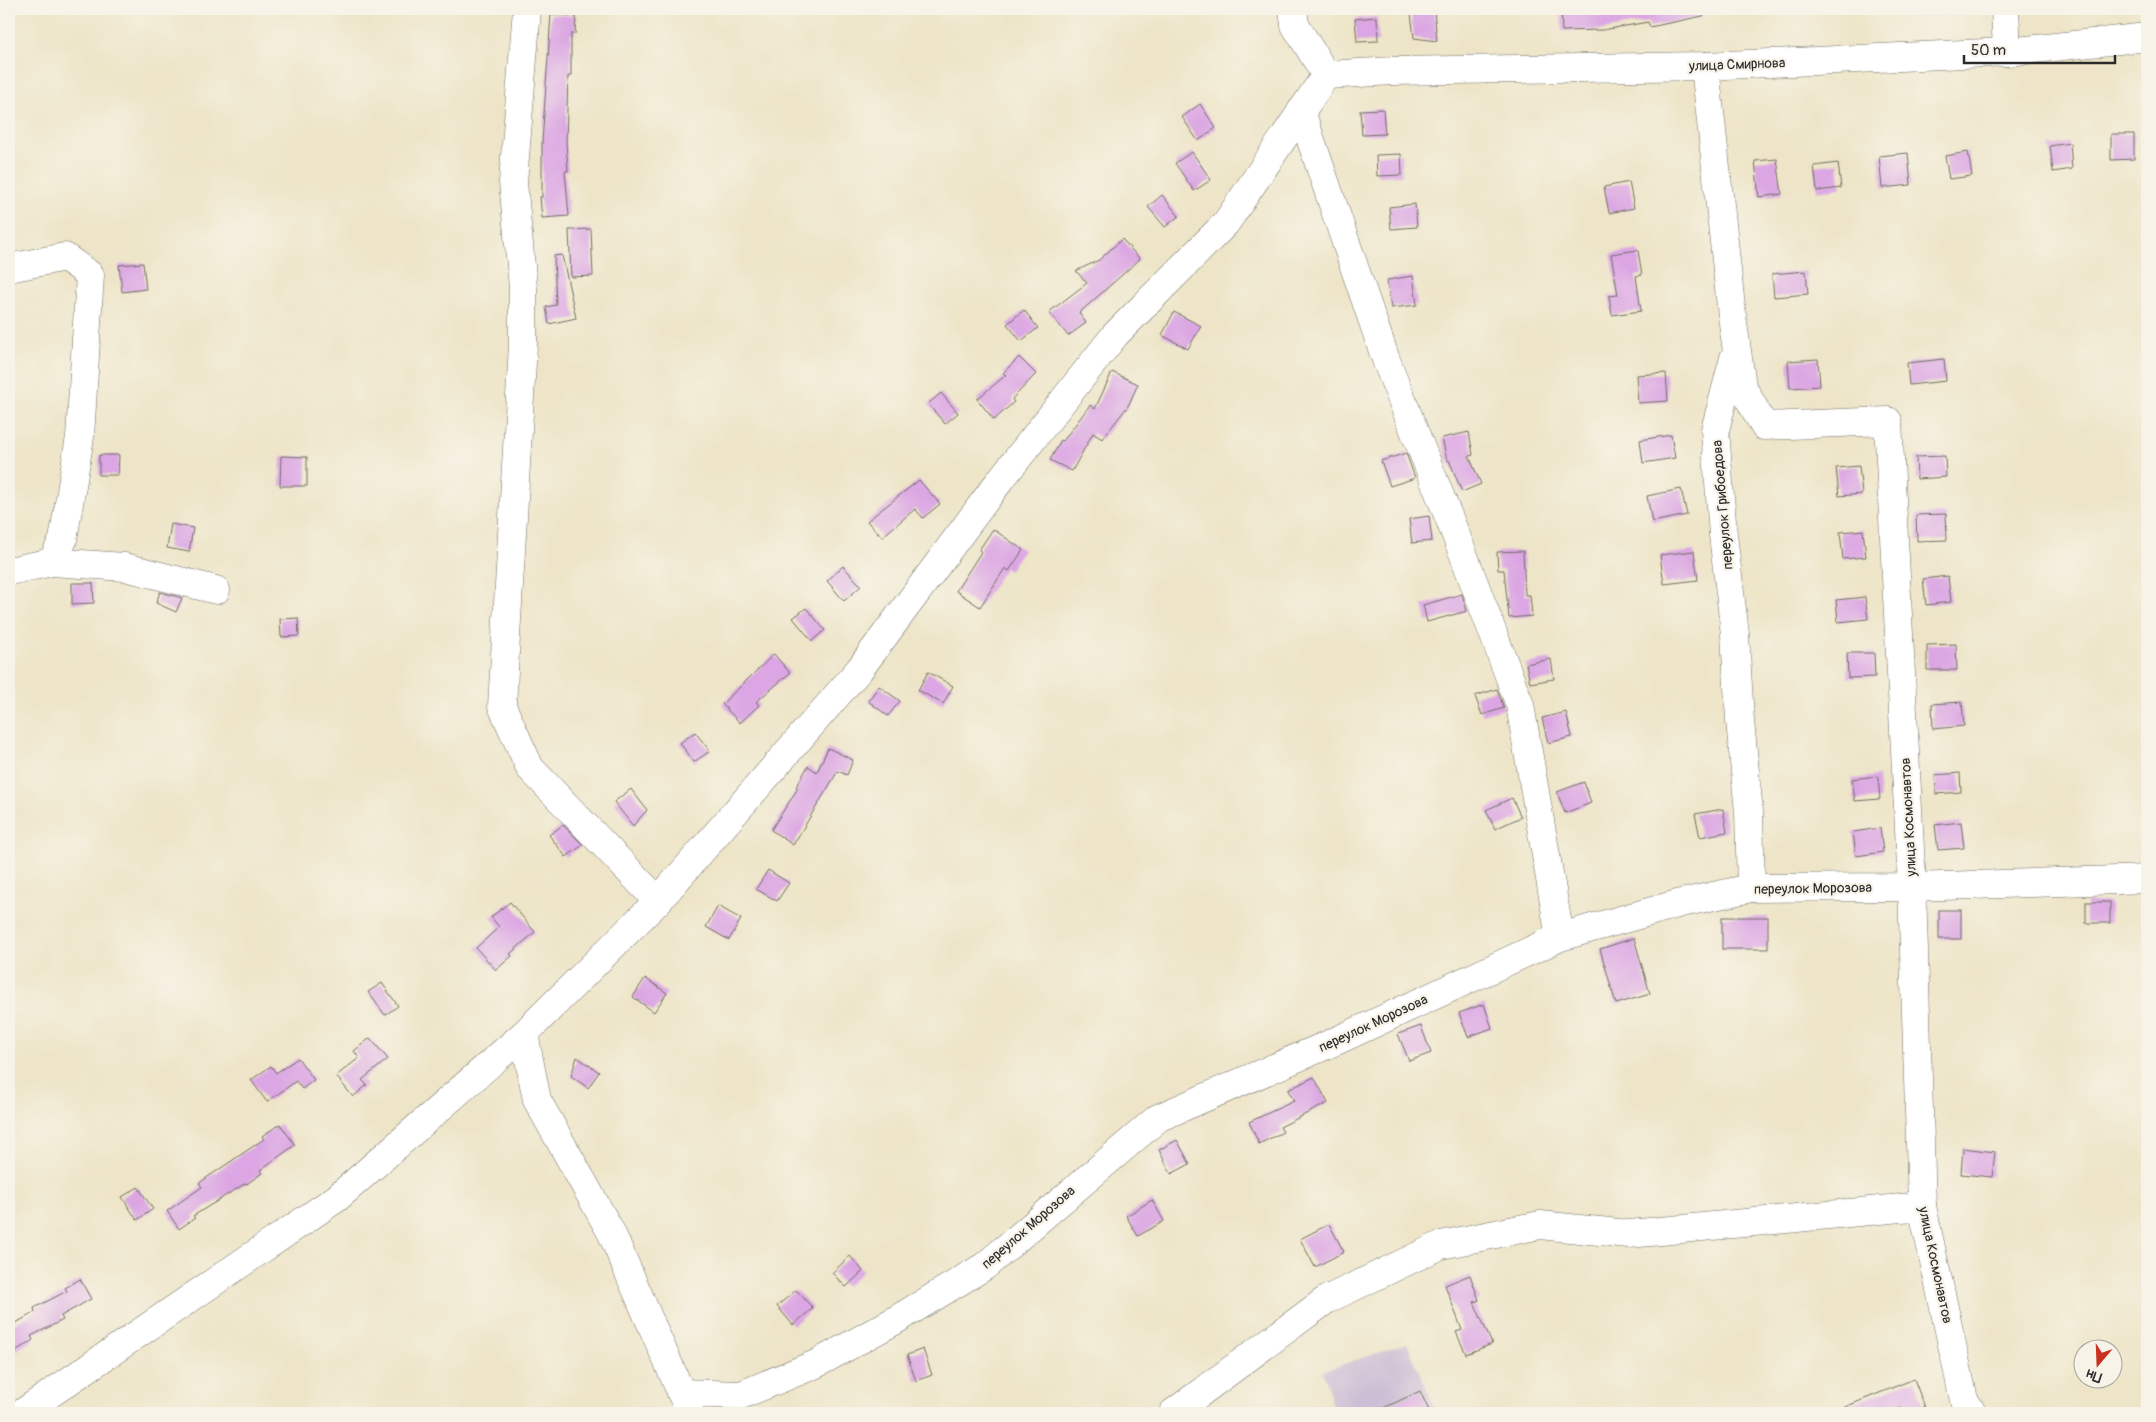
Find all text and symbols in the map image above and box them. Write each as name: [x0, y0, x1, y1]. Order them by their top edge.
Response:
scale bar: [1964, 32, 2115, 64]
text: 50 m: [1971, 41, 2006, 60]
street label: улица Смирнова: [1687, 54, 1786, 75]
street label: переулок Грибоедова: [1708, 439, 1737, 570]
street label: улица Космонавтов: [1897, 757, 1920, 878]
street label: переулок Морозова: [1754, 879, 1872, 898]
street label: переулок Морозова: [1316, 991, 1430, 1056]
street label: переулок Морозова: [978, 1182, 1078, 1273]
street label: улица Космонавтов: [1915, 1204, 1956, 1325]
north arrow: [2074, 1340, 2124, 1390]
text: Пн: [2084, 1365, 2104, 1386]

